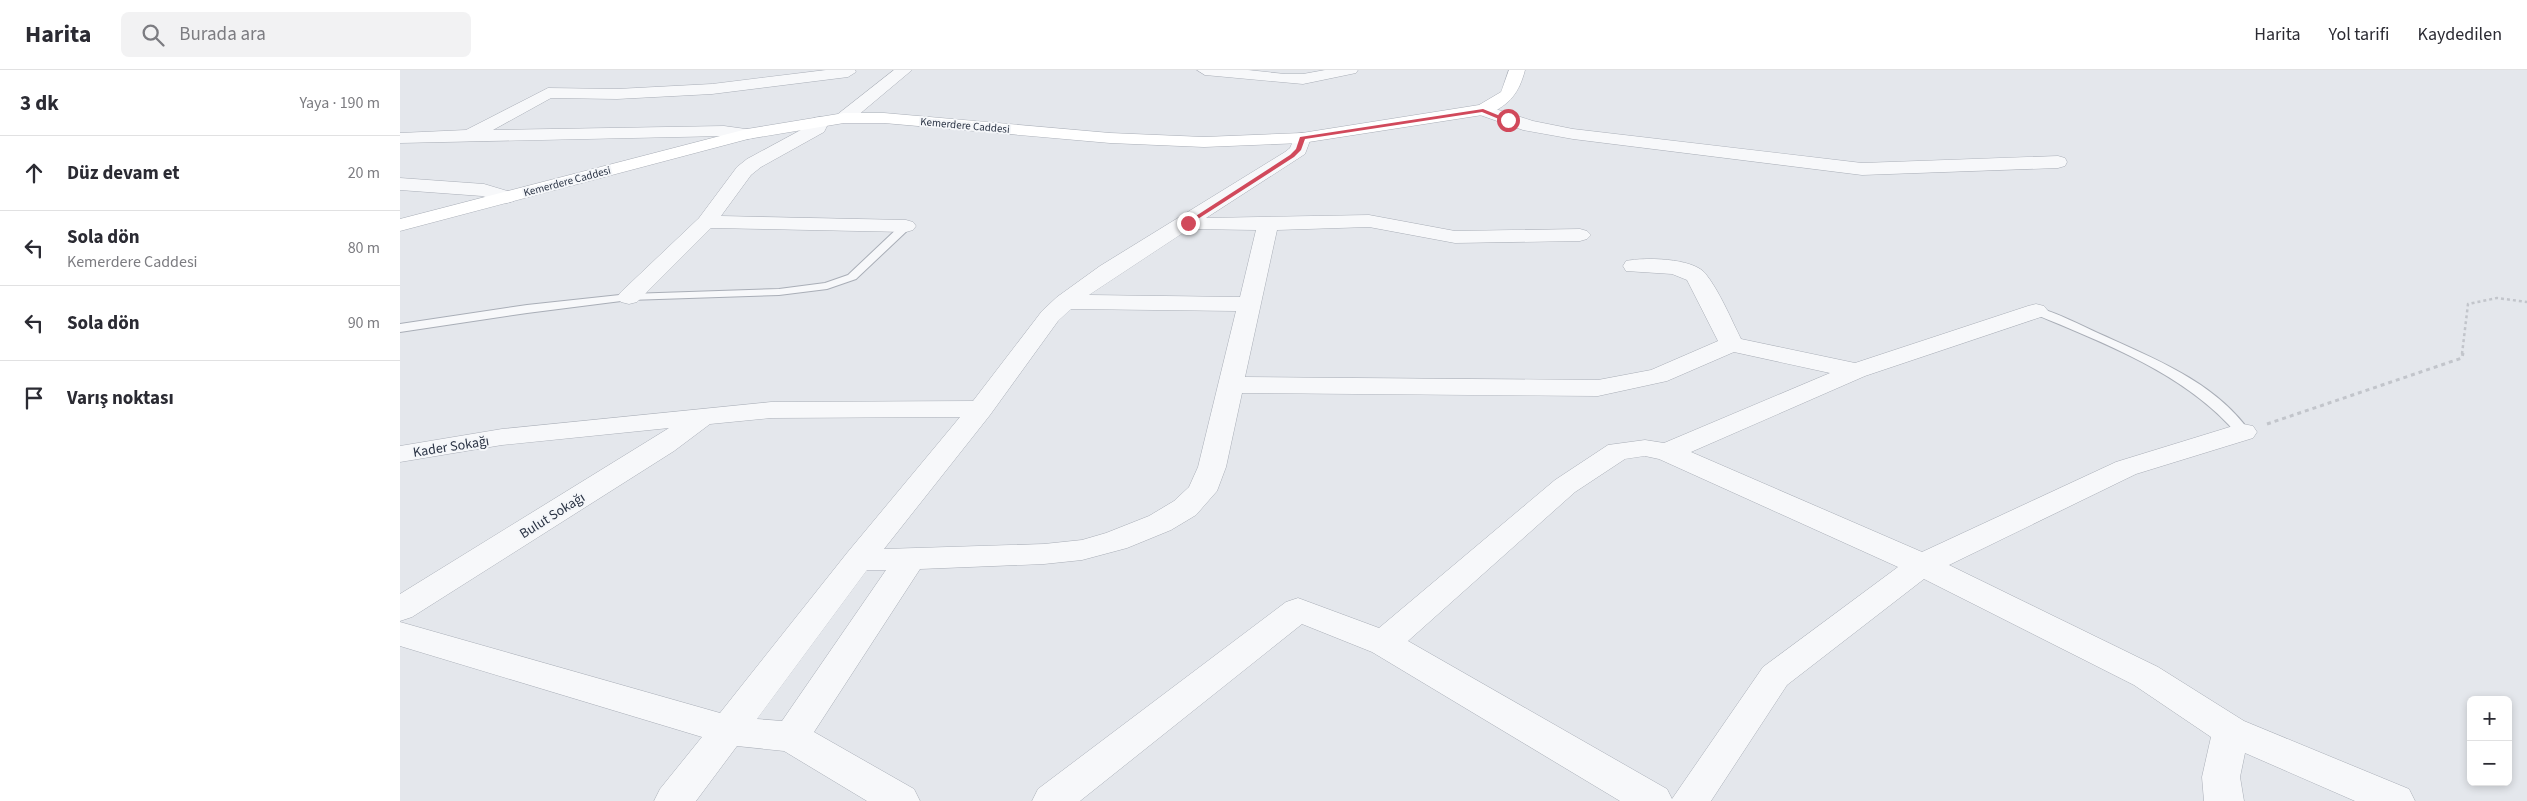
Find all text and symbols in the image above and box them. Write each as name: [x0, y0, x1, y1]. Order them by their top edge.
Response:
search box: [121, 12, 471, 57]
text: Harita: [25, 17, 91, 52]
icon: search: [139, 21, 167, 49]
text: Burada ara: [179, 21, 266, 48]
text: Harita: [2254, 22, 2301, 47]
text: Yol tarifi: [2329, 22, 2389, 47]
text: Kaydedilen: [2417, 22, 2502, 47]
text: 3 dk: [20, 88, 59, 118]
text: Yaya · 190 m: [299, 92, 380, 114]
route start: [1497, 109, 1520, 132]
street label: Kemerdere Caddesi: [920, 114, 1010, 137]
icon: ahead: [20, 159, 48, 187]
text: Düz devam et: [67, 160, 180, 187]
text: 20 m: [348, 162, 380, 184]
street label: Kemerdere Caddesi: [522, 163, 612, 200]
route end: [1177, 212, 1200, 235]
text: Sola dön: [67, 224, 140, 251]
icon: left: [20, 234, 48, 262]
text: 80 m: [348, 237, 380, 259]
text: Kemerdere Caddesi: [67, 251, 198, 273]
icon: left: [20, 309, 48, 337]
text: Sola dön: [67, 310, 140, 337]
text: 90 m: [348, 312, 380, 334]
icon: arrive: [20, 384, 48, 412]
text: Varış noktası: [67, 385, 174, 412]
street label: Kader Sokağı: [412, 431, 491, 463]
street label: Bulut Sokağı: [516, 488, 589, 544]
map controls: [2467, 696, 2512, 786]
button: +: [2467, 696, 2512, 741]
button: −: [2467, 741, 2512, 786]

